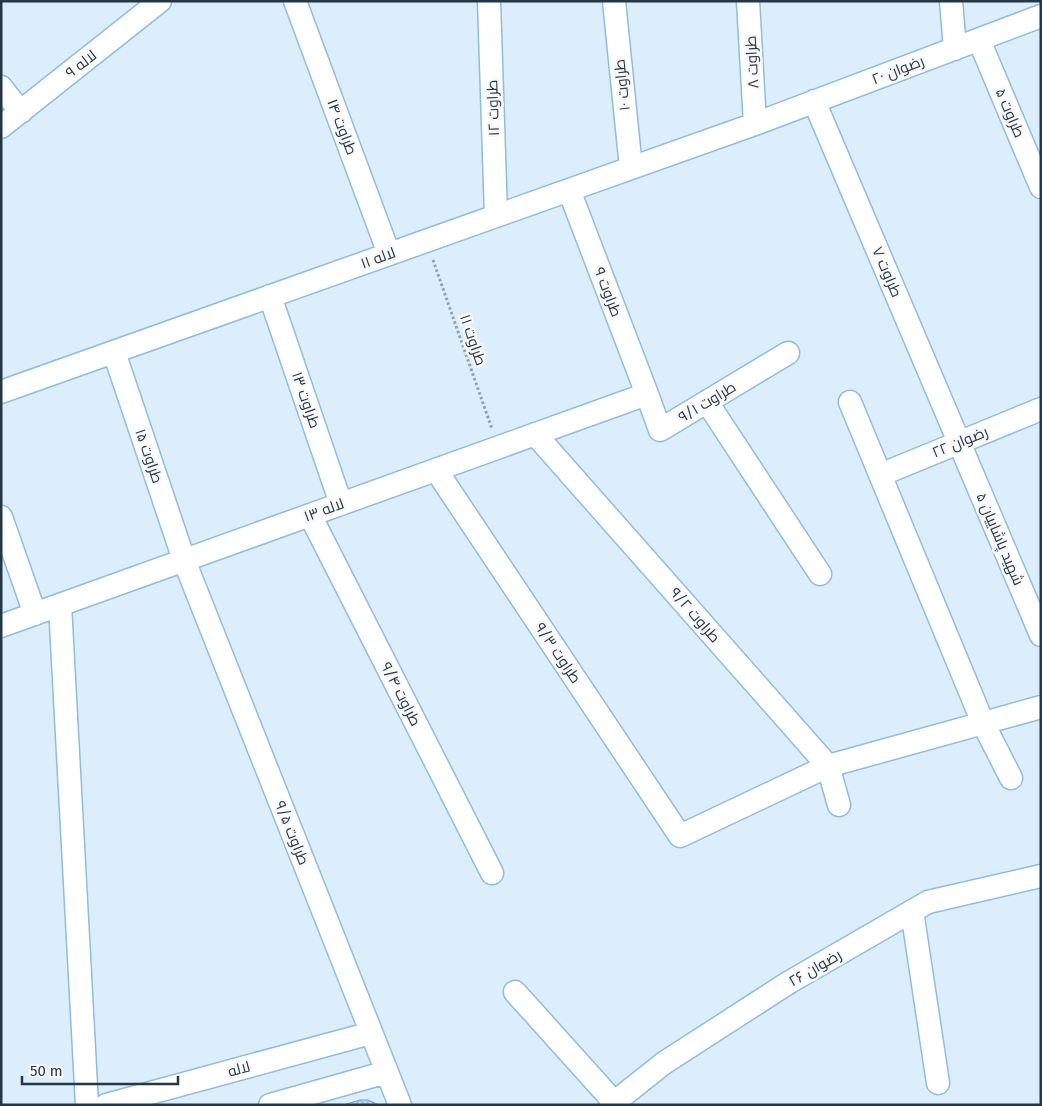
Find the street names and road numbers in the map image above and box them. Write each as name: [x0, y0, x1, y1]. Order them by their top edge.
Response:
street label: طراوت ۸: [742, 35, 762, 89]
street label: لاله ۹: [62, 46, 100, 82]
street label: رضوان ۲۰: [869, 52, 927, 89]
street label: طراوت ۱۰: [610, 58, 634, 112]
street label: طراوت ۱۲: [483, 80, 503, 136]
street label: طراوت ۵: [992, 86, 1028, 140]
street label: طراوت ۱۴: [323, 97, 361, 157]
street label: لاله ۱۱: [358, 243, 398, 273]
street label: طراوت ۷: [868, 244, 906, 300]
street label: طراوت ۹: [590, 265, 626, 319]
street label: طراوت ۱۱: [456, 312, 490, 368]
street label: طراوت ۱۳: [288, 369, 324, 431]
street label: طراوت ۹/۱: [675, 378, 739, 426]
street label: رضوان ۲۲: [929, 423, 991, 462]
street label: طراوت ۱۵: [131, 426, 167, 486]
street label: شهید پاشاییان ۵: [971, 490, 1028, 588]
street label: لاله ۱۳: [302, 494, 346, 526]
street label: طراوت ۹/۲: [666, 584, 724, 646]
street label: طراوت ۹/۳: [531, 619, 585, 687]
street label: طراوت ۹/۴: [377, 659, 425, 729]
street label: طراوت ۹/۵: [271, 798, 313, 868]
street label: رضوان ۲۶: [785, 946, 845, 991]
street label: لاله: [226, 1057, 252, 1081]

